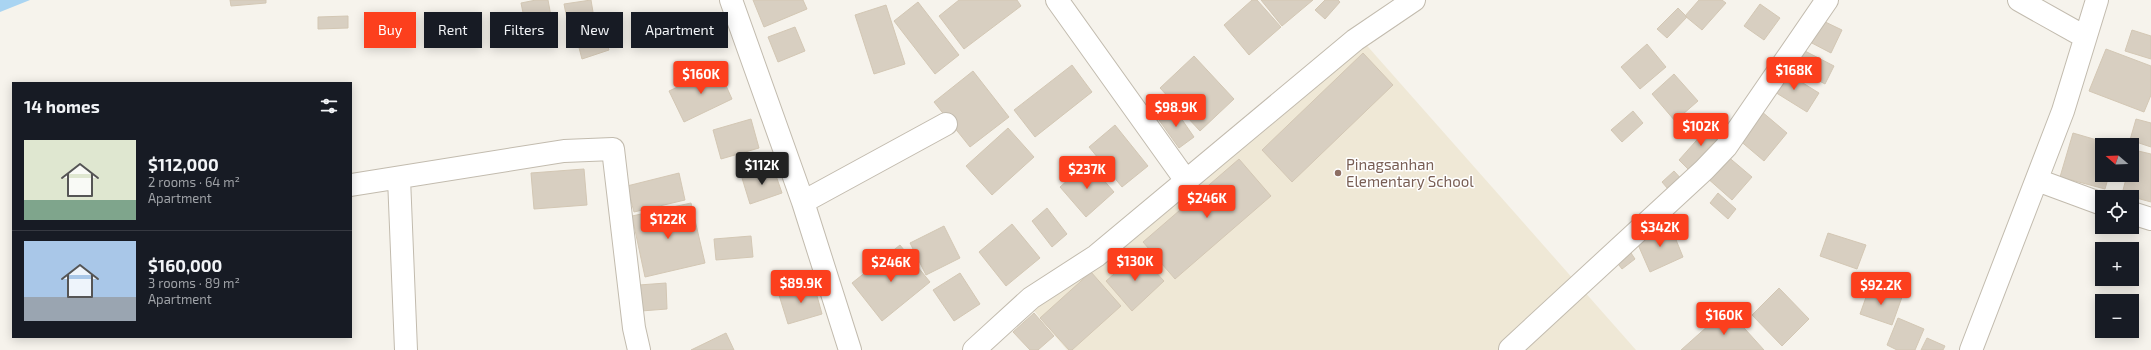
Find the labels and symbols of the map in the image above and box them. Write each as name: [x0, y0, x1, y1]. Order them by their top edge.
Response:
pin: $168K: [1766, 57, 1822, 91]
pin: $160K: [673, 61, 729, 95]
pin: $98.9K: [1143, 94, 1209, 128]
pin: $102K: [1673, 113, 1729, 147]
north arrow: [2095, 138, 2139, 182]
pin: $112K: [734, 152, 790, 186]
place label: Pinagsanhan Elementary School: [1346, 155, 1474, 190]
pin: $237K: [1059, 156, 1115, 190]
marker: Pinagsanhan Elementary School: [1333, 168, 1343, 178]
pin: $246K: [1179, 185, 1235, 219]
pin: $122K: [640, 206, 696, 240]
pin: $342K: [1632, 214, 1688, 248]
pin: $130K: [1107, 248, 1163, 282]
pin: $246K: [863, 249, 919, 283]
pin: $89.9K: [768, 270, 834, 304]
pin: $92.2K: [1848, 272, 1914, 306]
pin: $160K: [1696, 302, 1752, 336]

